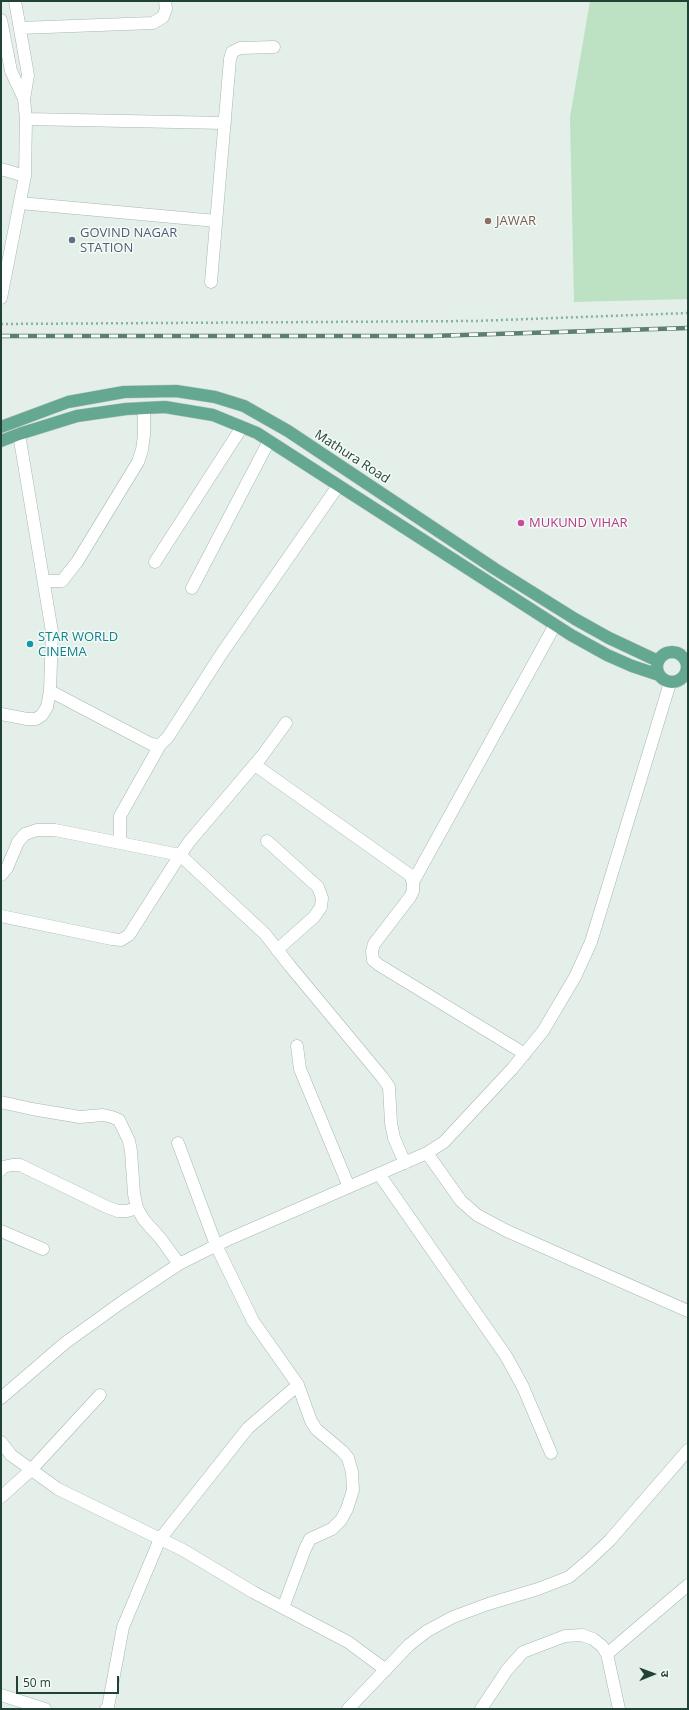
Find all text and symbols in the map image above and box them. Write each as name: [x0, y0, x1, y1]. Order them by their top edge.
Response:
place label: JAWAR: [496, 213, 536, 229]
marker: JAWAR: [483, 216, 493, 226]
place label: GOVIND NAGAR STATION: [80, 225, 177, 256]
marker: GOVIND NAGAR STATION: [67, 235, 77, 245]
street label: Mathura Road: [312, 427, 392, 487]
place label: MUKUND VIHAR: [529, 515, 627, 531]
marker: MUKUND VIHAR: [516, 518, 526, 528]
place label: STAR WORLD CINEMA: [38, 629, 118, 660]
marker: STAR WORLD CINEMA: [25, 639, 35, 649]
north arrow: [633, 1654, 673, 1694]
scale bar: [18, 1668, 121, 1694]
text: उ: [658, 1670, 673, 1677]
text: 50 m: [23, 1674, 51, 1691]

